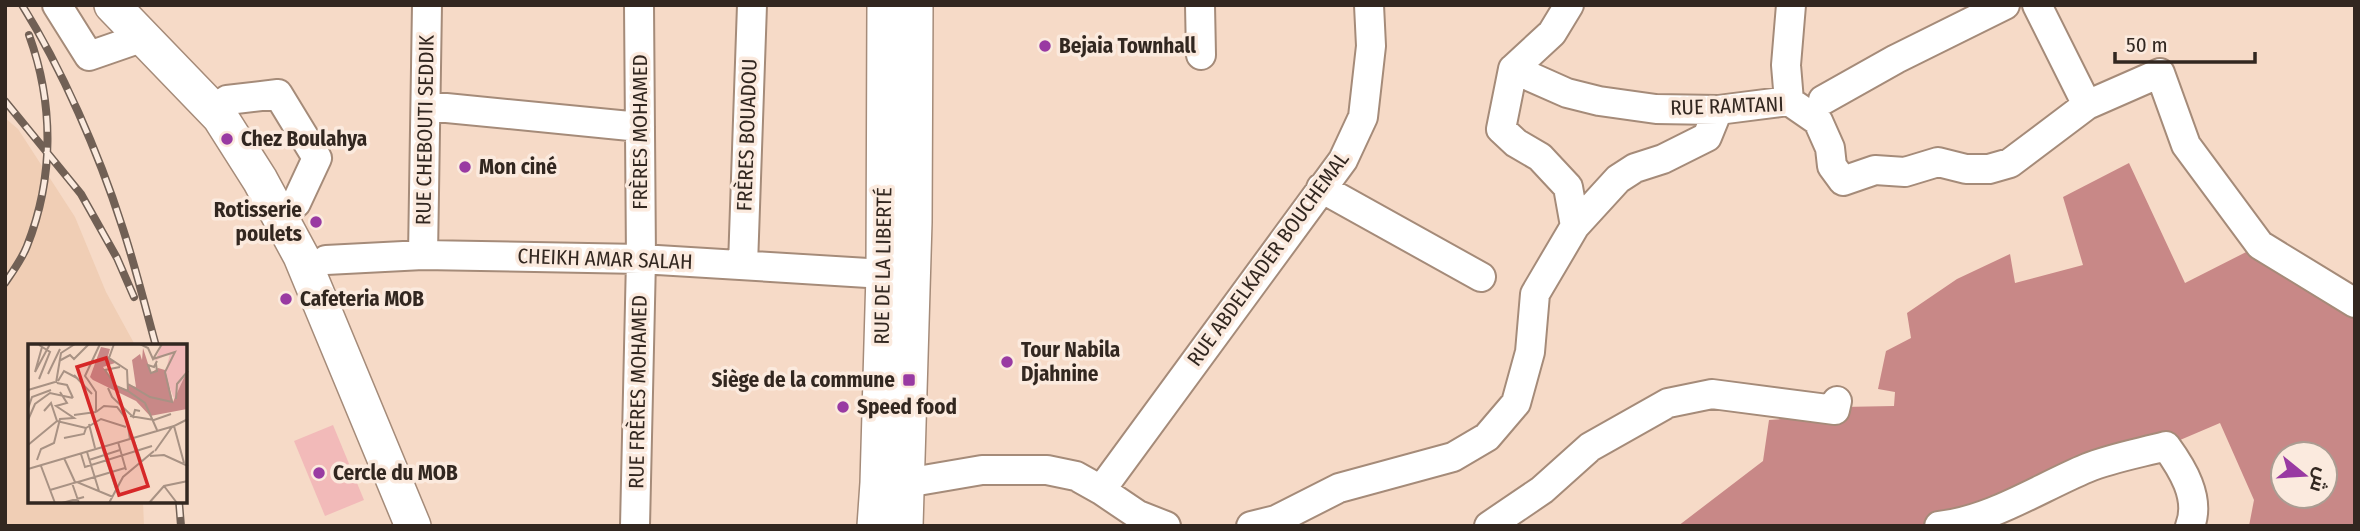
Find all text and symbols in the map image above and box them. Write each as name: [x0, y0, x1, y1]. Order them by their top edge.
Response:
scale bar: [2115, 21, 2255, 65]
text: 50 m: [2126, 32, 2168, 58]
place label: Bejaia Townhall: [1059, 33, 1196, 59]
street label: RUE CHEBOUTI SEDDIK: [410, 34, 440, 225]
marker: Bejaia Townhall: [1037, 38, 1053, 54]
street label: FRÈRES MOHAMED: [627, 54, 653, 210]
street label: FRÈRES BOUADOU: [731, 58, 763, 212]
street label: RUE RAMTANI: [1670, 91, 1784, 121]
place label: Chez Boulahya: [241, 126, 367, 152]
marker: Chez Boulahya: [219, 131, 235, 147]
street label: RUE ABDELKADER BOUCHEMAL: [1182, 146, 1355, 371]
place label: Mon ciné: [479, 154, 557, 180]
marker: Mon ciné: [457, 159, 473, 175]
street label: RUE DE LA LIBERTÉ: [869, 187, 897, 345]
place label: Rotisserie poulets: [214, 197, 302, 247]
marker: Rotisserie poulets: [308, 214, 324, 230]
street label: CHEIKH AMAR SALAH: [517, 243, 693, 275]
place label: Cafeteria MOB: [300, 286, 424, 312]
marker: Cafeteria MOB: [278, 291, 294, 307]
street label: RUE FRÈRES MOHAMED: [623, 295, 653, 489]
place label: Tour Nabila Djahnine: [1021, 337, 1120, 387]
inset map: [28, 344, 187, 503]
marker: Tour Nabila Djahnine: [999, 354, 1015, 370]
place label: Siège de la commune: [712, 367, 895, 393]
marker: Siège de la commune: [901, 372, 917, 388]
place label: Speed food: [857, 394, 957, 420]
marker: Speed food: [835, 399, 851, 415]
north arrow: [2269, 440, 2339, 510]
place label: Cercle du MOB: [333, 460, 458, 486]
marker: Cercle du MOB: [311, 465, 327, 481]
text: ش: [2305, 465, 2334, 495]

